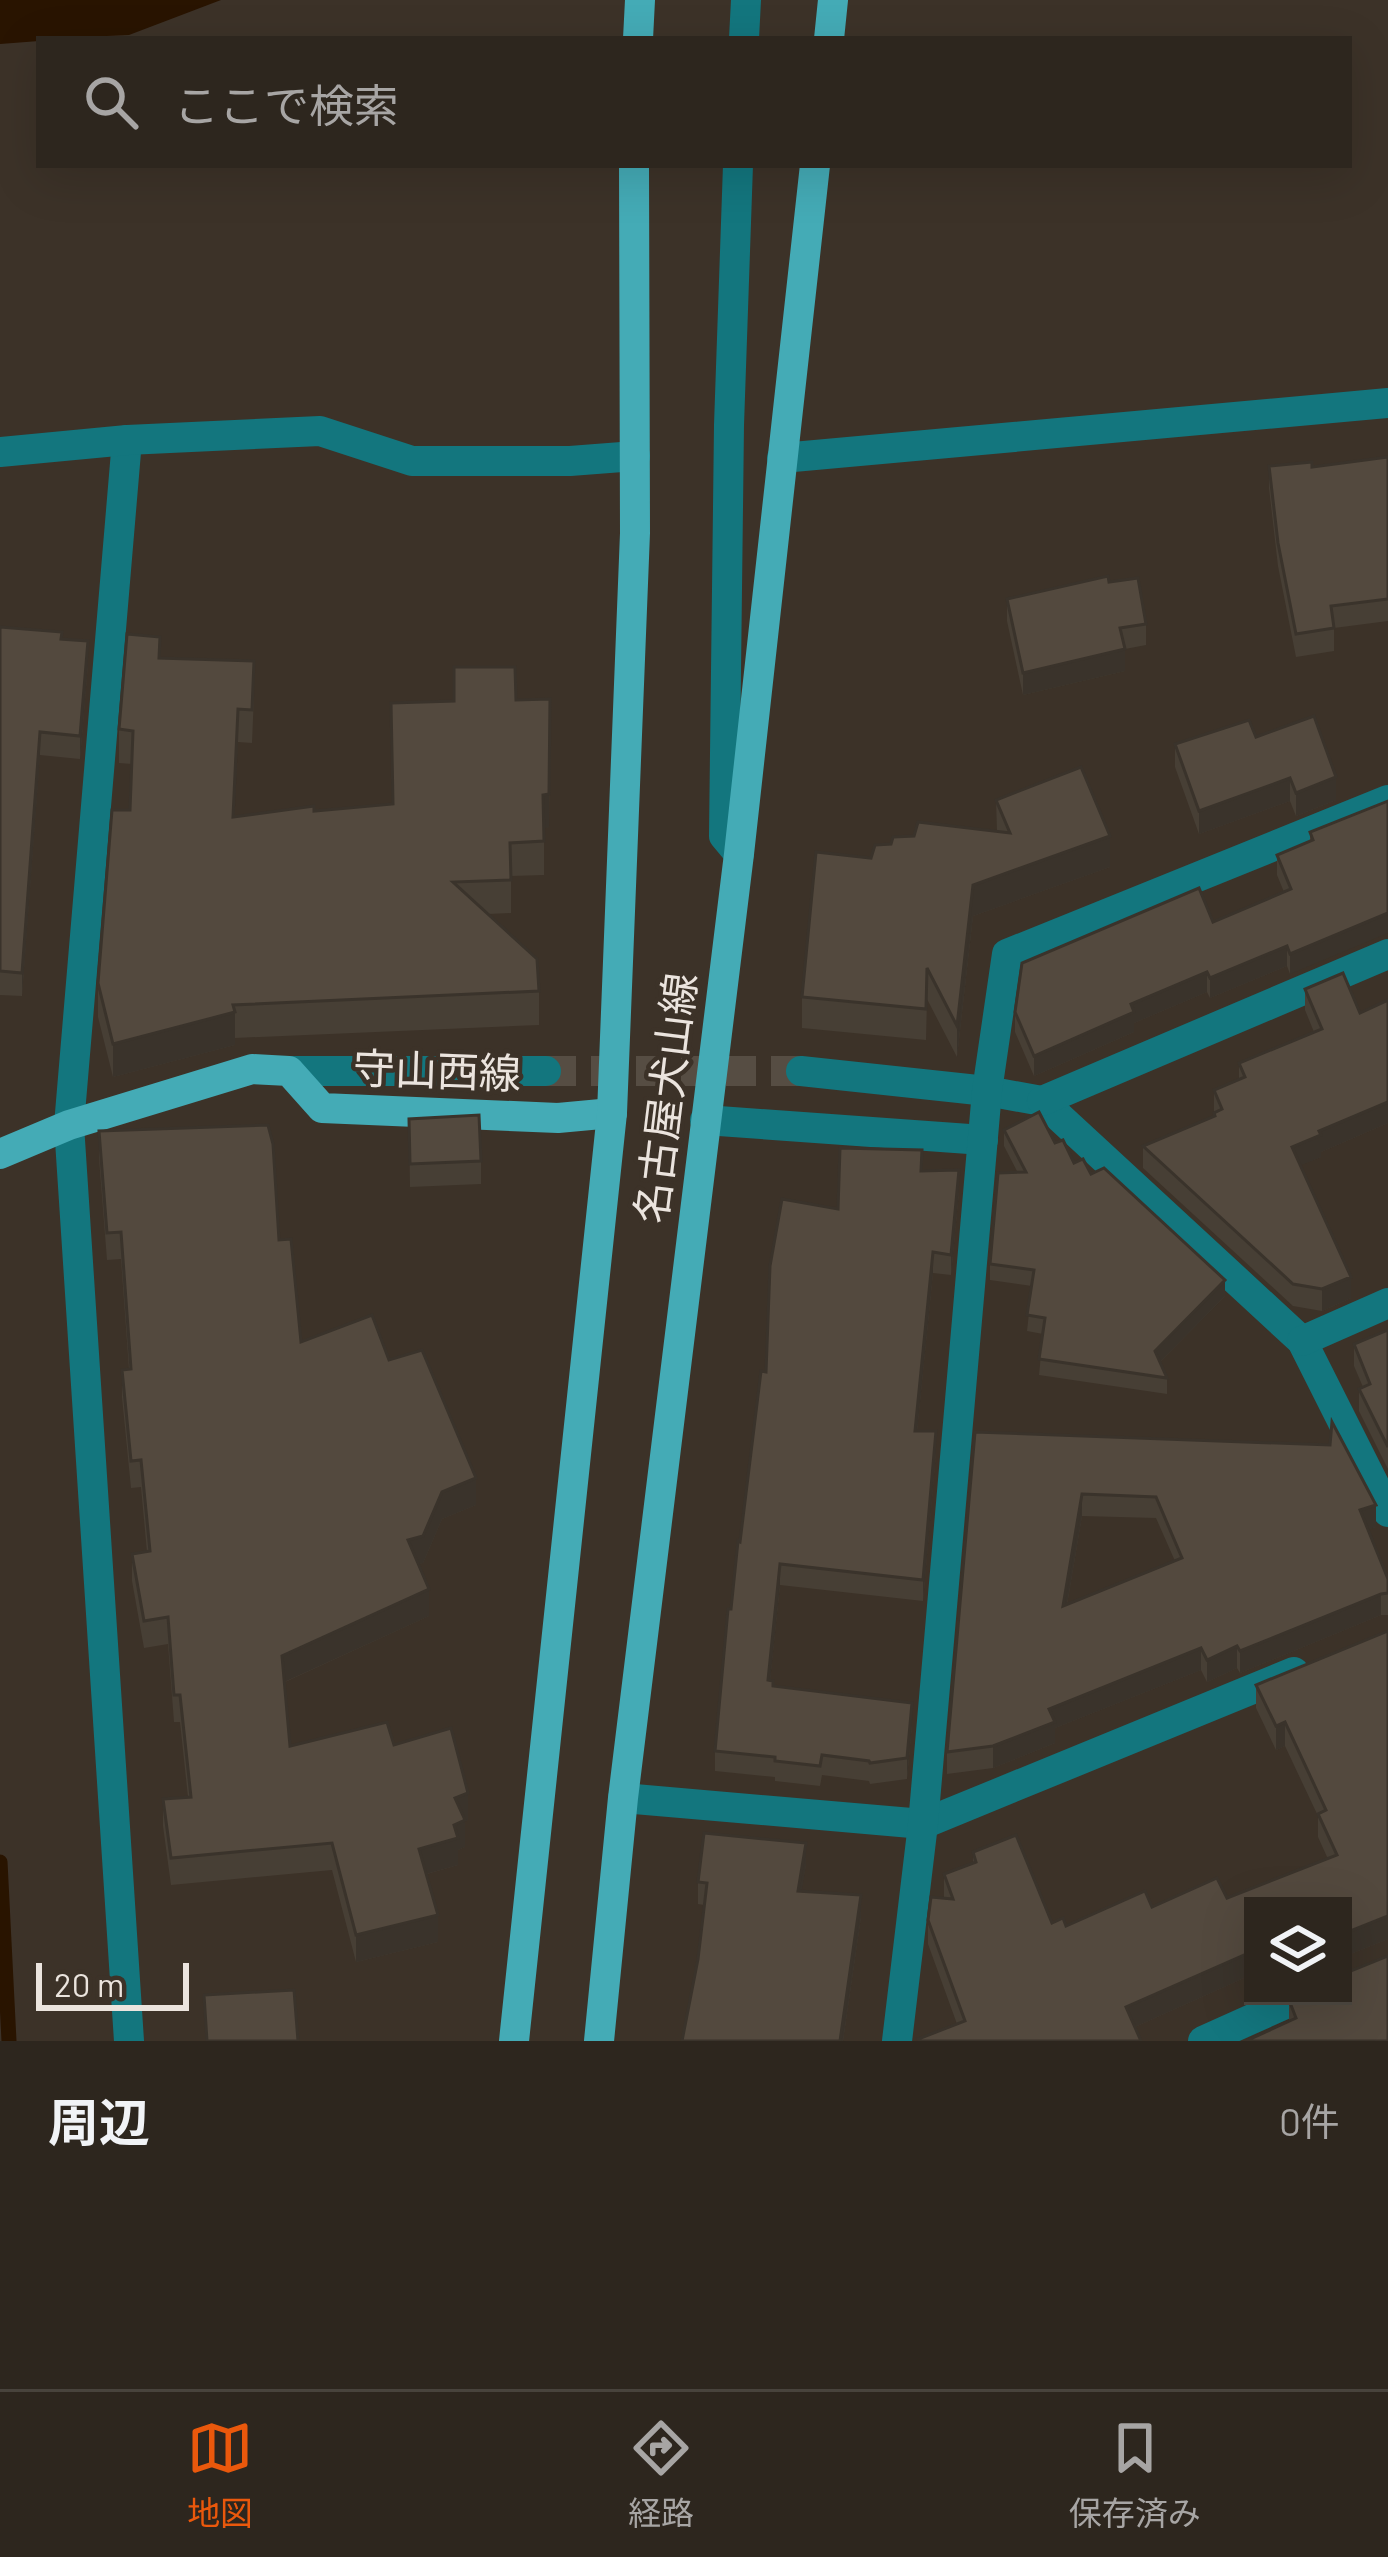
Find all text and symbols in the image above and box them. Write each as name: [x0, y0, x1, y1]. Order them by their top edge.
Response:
search box: [36, 36, 1352, 168]
icon: search: [78, 69, 144, 135]
text: ここで検索: [174, 77, 399, 131]
street label: 名古屋犬山線: [624, 970, 704, 1226]
street label: 守山西線: [352, 1041, 522, 1097]
map controls: [1244, 1897, 1352, 2005]
button: layers: [1244, 1897, 1352, 2005]
scale bar: [36, 1957, 189, 2010]
text: 20 m: [54, 1964, 124, 2004]
text: 周辺: [48, 2090, 150, 2151]
text: 0件: [1279, 2097, 1340, 2144]
tab: 地図: [187, 2415, 253, 2535]
tab: 経路: [628, 2415, 694, 2535]
tab: 保存済み: [1069, 2415, 1201, 2535]

